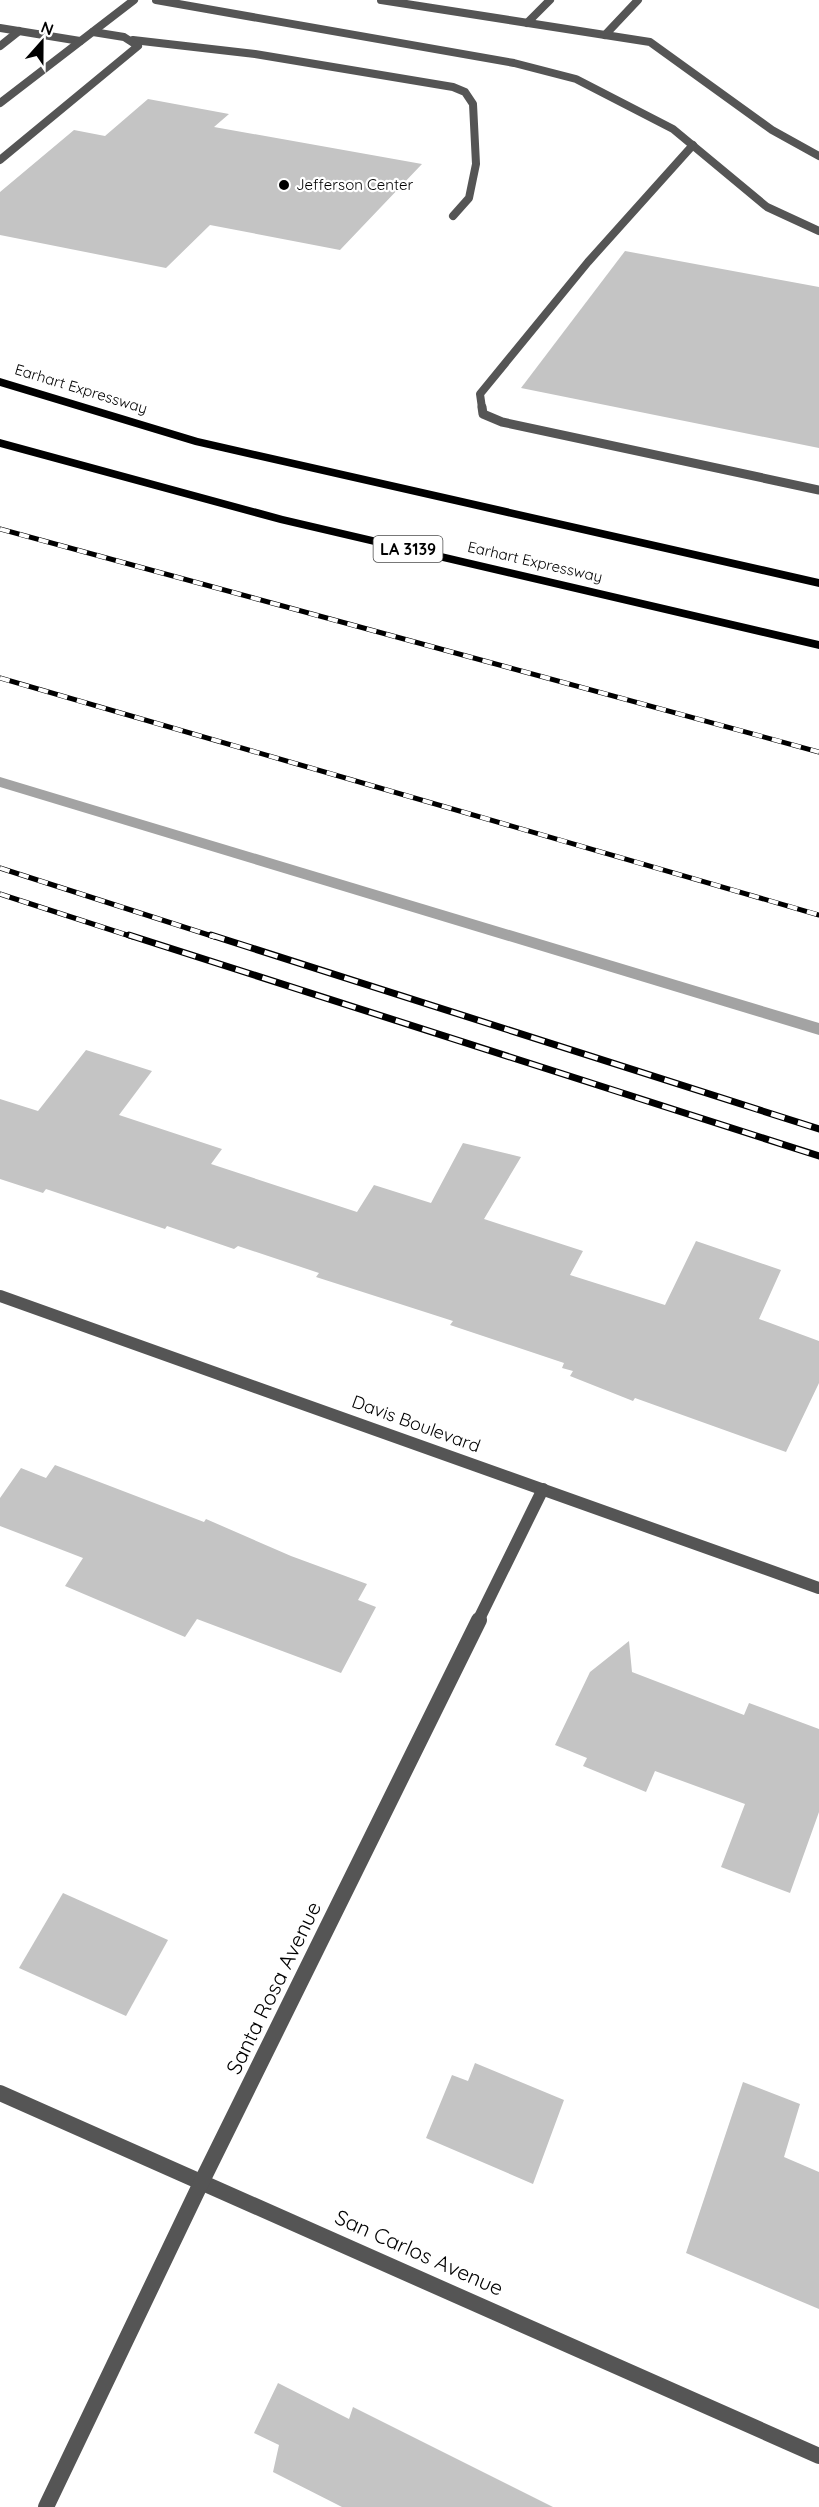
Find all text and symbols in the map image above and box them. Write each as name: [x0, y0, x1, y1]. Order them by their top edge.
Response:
north arrow: [12, 12, 72, 72]
text: N: [38, 17, 56, 39]
place label: Jefferson Center: [296, 175, 413, 194]
marker: Jefferson Center: [277, 178, 291, 192]
street label: Earhart Expressway: [12, 359, 150, 418]
road number: LA 3139: [374, 536, 442, 562]
street label: Earhart Expressway: [466, 537, 604, 586]
street label: Davis Boulevard: [349, 1390, 484, 1457]
street label: Santa Rosa Avenue: [220, 1897, 326, 2078]
street label: San Carlos Avenue: [331, 2203, 508, 2301]

